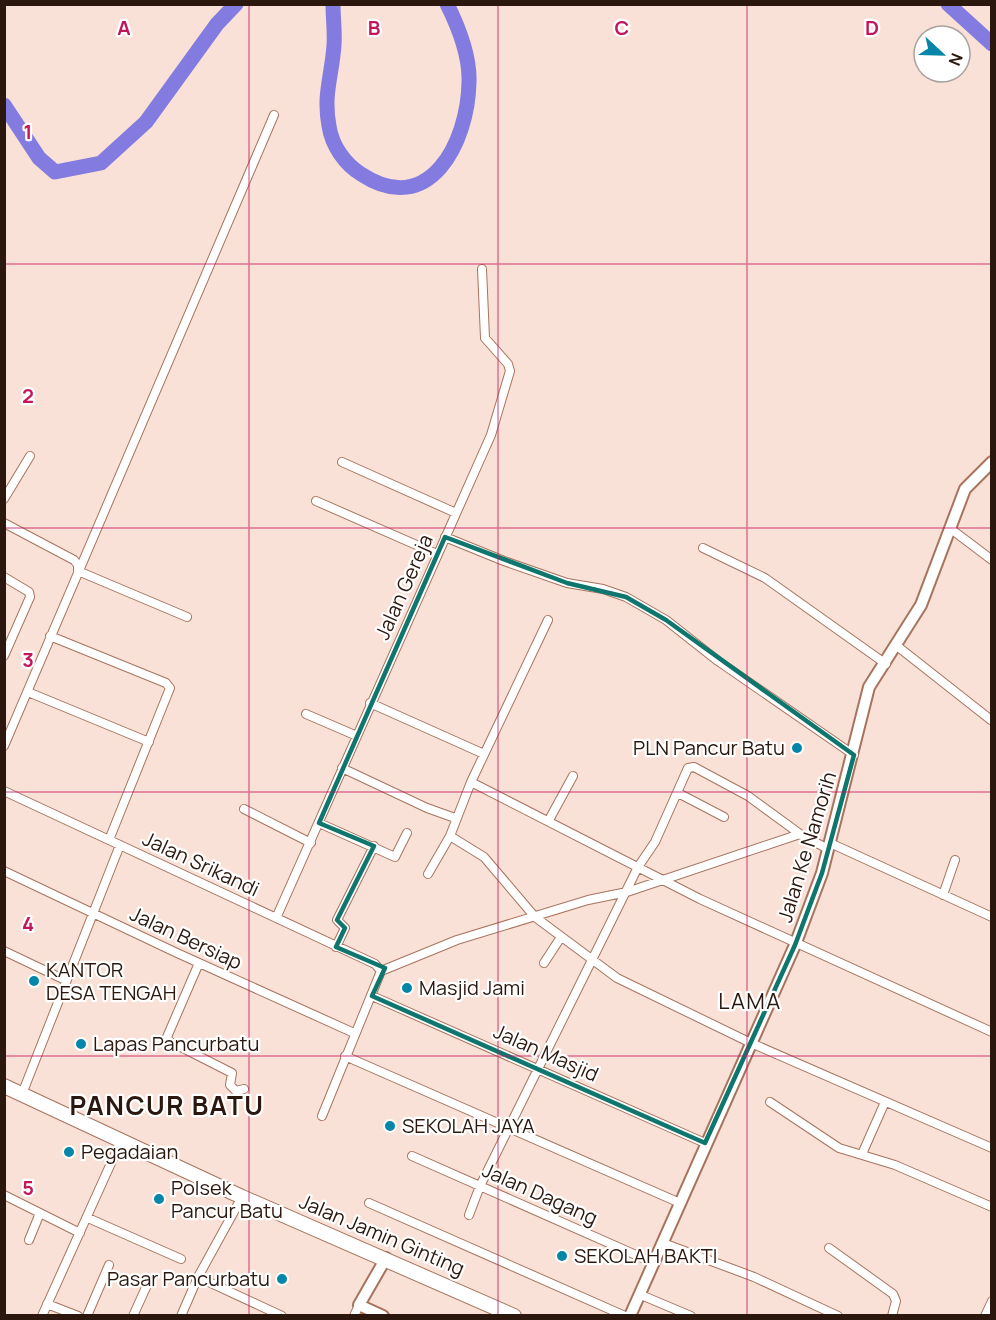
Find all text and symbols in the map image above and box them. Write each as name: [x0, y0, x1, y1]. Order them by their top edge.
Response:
text: A: [117, 14, 131, 41]
text: B: [368, 14, 381, 41]
text: C: [615, 14, 629, 41]
text: D: [865, 14, 879, 41]
north arrow: [912, 24, 972, 84]
text: N: [944, 50, 968, 69]
text: 1: [24, 118, 32, 145]
text: 2: [22, 382, 34, 409]
street label: Jalan Gereja: [368, 530, 439, 644]
text: 3: [22, 646, 34, 673]
place label: PLN Pancur Batu: [633, 734, 785, 761]
marker: PLN Pancur Batu: [790, 741, 804, 755]
street label: Jalan Ke Namorih: [771, 768, 842, 925]
street label: Jalan Srikandi: [139, 825, 264, 902]
street label: Jalan Bersiap: [126, 900, 247, 975]
text: 4: [22, 910, 34, 937]
place label: KANTOR DESA TENGAH: [46, 956, 176, 1006]
marker: KANTOR DESA TENGAH: [27, 974, 41, 988]
place label: Masjid Jami: [419, 974, 525, 1001]
marker: Masjid Jami: [400, 981, 414, 995]
district label: LAMA: [718, 986, 782, 1016]
street label: Jalan Masjid: [490, 1017, 603, 1088]
place label: Lapas Pancurbatu: [93, 1030, 259, 1057]
marker: Lapas Pancurbatu: [74, 1037, 88, 1051]
district label: PANCUR BATU: [70, 1087, 264, 1123]
place label: SEKOLAH JAYA: [402, 1112, 535, 1139]
marker: SEKOLAH JAYA: [383, 1119, 397, 1133]
place label: Pegadaian: [81, 1138, 178, 1165]
marker: Pegadaian: [62, 1145, 76, 1159]
street label: Jalan Dagang: [478, 1156, 602, 1231]
text: 5: [22, 1174, 34, 1201]
place label: Polsek Pancur Batu: [171, 1174, 283, 1224]
street label: Jalan Jamin Ginting: [295, 1188, 469, 1282]
marker: Polsek Pancur Batu: [152, 1192, 166, 1206]
place label: SEKOLAH BAKTI: [574, 1242, 717, 1269]
marker: SEKOLAH BAKTI: [555, 1249, 569, 1263]
place label: Pasar Pancurbatu: [107, 1265, 270, 1292]
marker: Pasar Pancurbatu: [275, 1272, 289, 1286]

